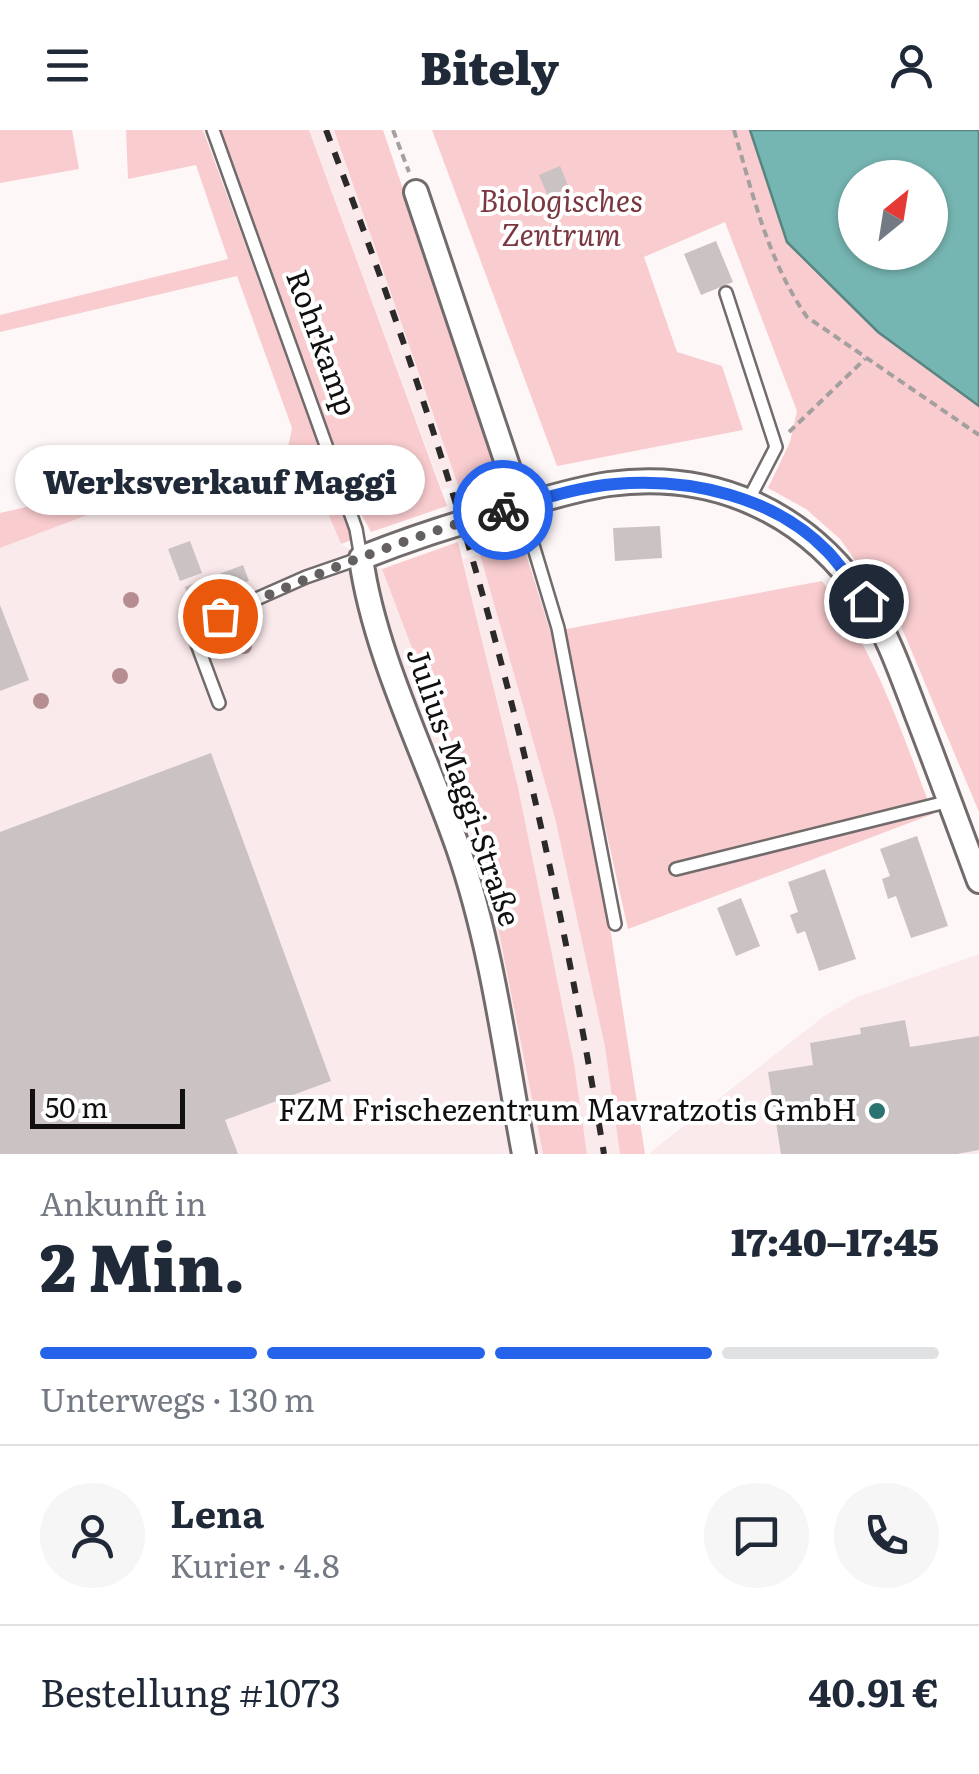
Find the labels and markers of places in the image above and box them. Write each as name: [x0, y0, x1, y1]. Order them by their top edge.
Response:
callout: Werksverkauf Maggi: [15, 446, 425, 516]
pin: [824, 559, 909, 644]
pin: [178, 574, 263, 659]
place label: FZM Frischezentrum Mavratzotis GmbH: [278, 1086, 857, 1130]
marker: FZM Frischezentrum Mavratzotis GmbH: [866, 1100, 888, 1122]

